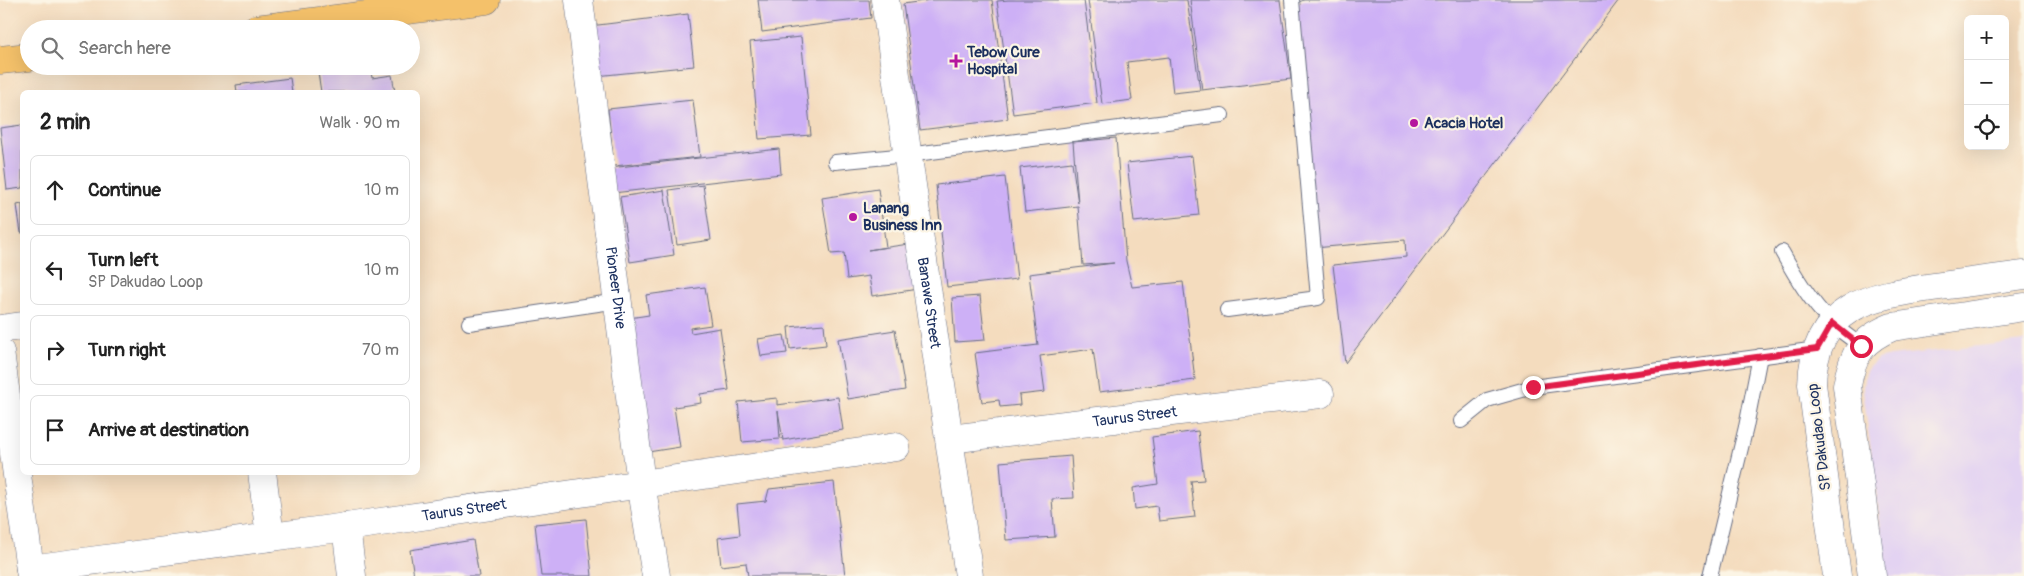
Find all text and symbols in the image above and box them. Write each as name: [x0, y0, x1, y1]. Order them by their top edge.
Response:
map controls: [1964, 15, 2009, 150]
button: +: [1964, 15, 2009, 60]
search box: [20, 20, 420, 75]
icon: search: [38, 34, 66, 62]
text: Search here: [78, 36, 171, 60]
place label: Tebow Cure Hospital: [966, 43, 1040, 79]
marker: Tebow Cure Hospital: [949, 54, 963, 68]
button: −: [1964, 60, 2009, 105]
button: locate: [1964, 105, 2009, 150]
text: 2 min: [40, 109, 90, 136]
text: Walk · 90 m: [319, 113, 400, 133]
place label: Acacia Hotel: [1424, 114, 1503, 133]
marker: Acacia Hotel: [1408, 117, 1420, 129]
icon: ahead: [41, 176, 69, 204]
text: Continue: [88, 178, 161, 202]
text: 10 m: [364, 180, 399, 200]
place label: Lanang Business Inn: [863, 199, 943, 235]
marker: Lanang Business Inn: [847, 211, 859, 223]
street label: Pioneer Drive: [601, 245, 630, 331]
text: Turn left: [88, 248, 158, 272]
icon: left: [41, 256, 69, 284]
street label: Banawe Street: [913, 256, 945, 351]
text: 10 m: [364, 260, 399, 280]
text: SP Dakudao Loop: [88, 272, 203, 292]
route start: [1850, 335, 1873, 358]
icon: right: [41, 336, 69, 364]
text: Turn right: [88, 338, 166, 362]
text: 70 m: [362, 340, 399, 360]
route end: [1522, 376, 1545, 399]
street label: SP Dakudao Loop: [1803, 382, 1836, 492]
street label: Taurus Street: [1091, 402, 1179, 432]
icon: arrive: [41, 416, 69, 444]
text: Arrive at destination: [88, 418, 249, 442]
street label: Taurus Street: [420, 495, 509, 526]

